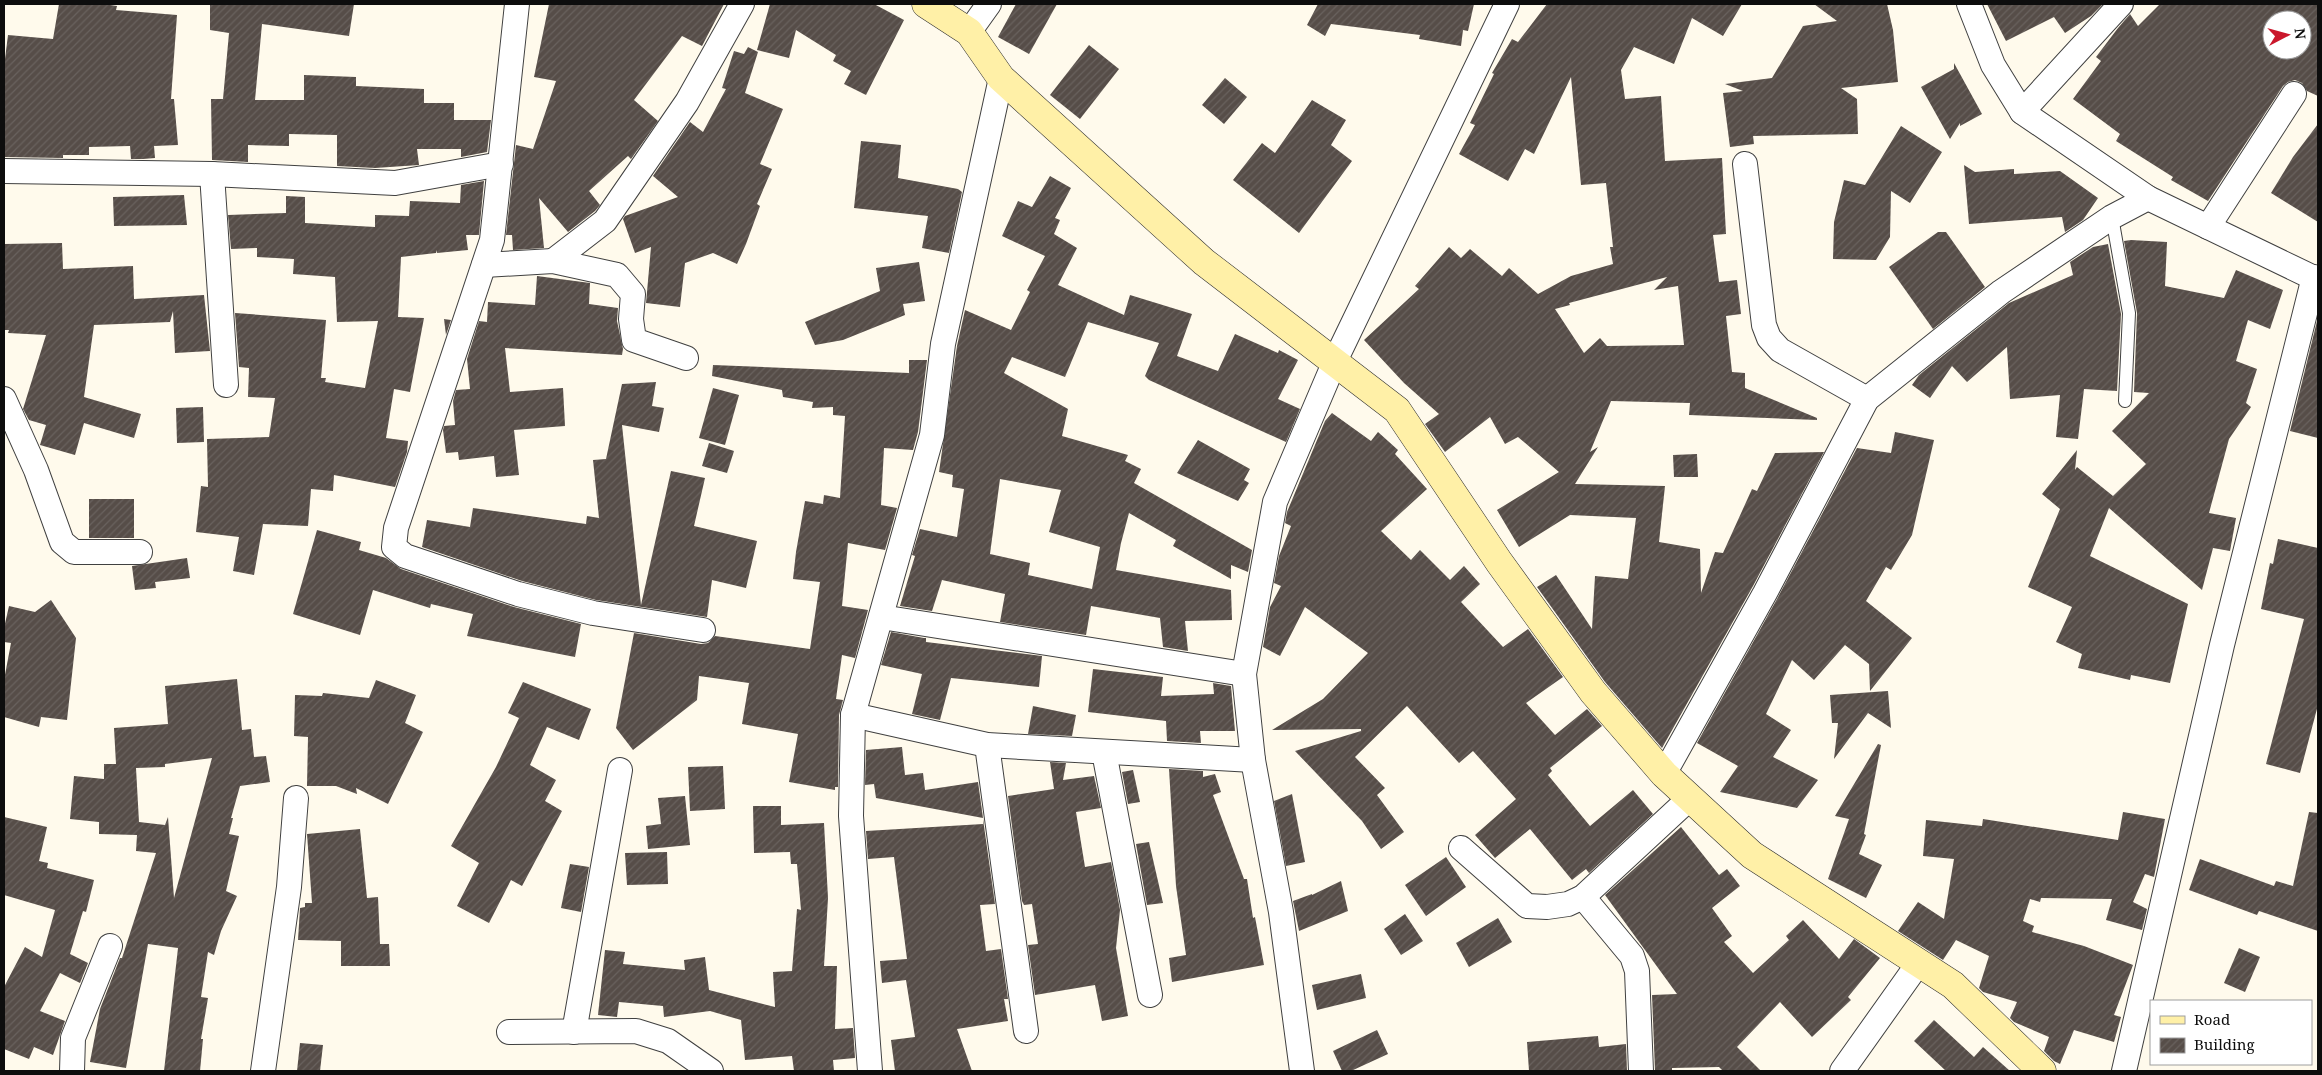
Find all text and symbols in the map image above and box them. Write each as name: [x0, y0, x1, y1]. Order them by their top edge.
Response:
north arrow: [2262, 10, 2312, 60]
text: N: [2290, 27, 2310, 40]
legend: [2150, 1000, 2312, 1065]
text: Road: [2194, 1009, 2230, 1029]
text: Building: [2194, 1034, 2255, 1054]

